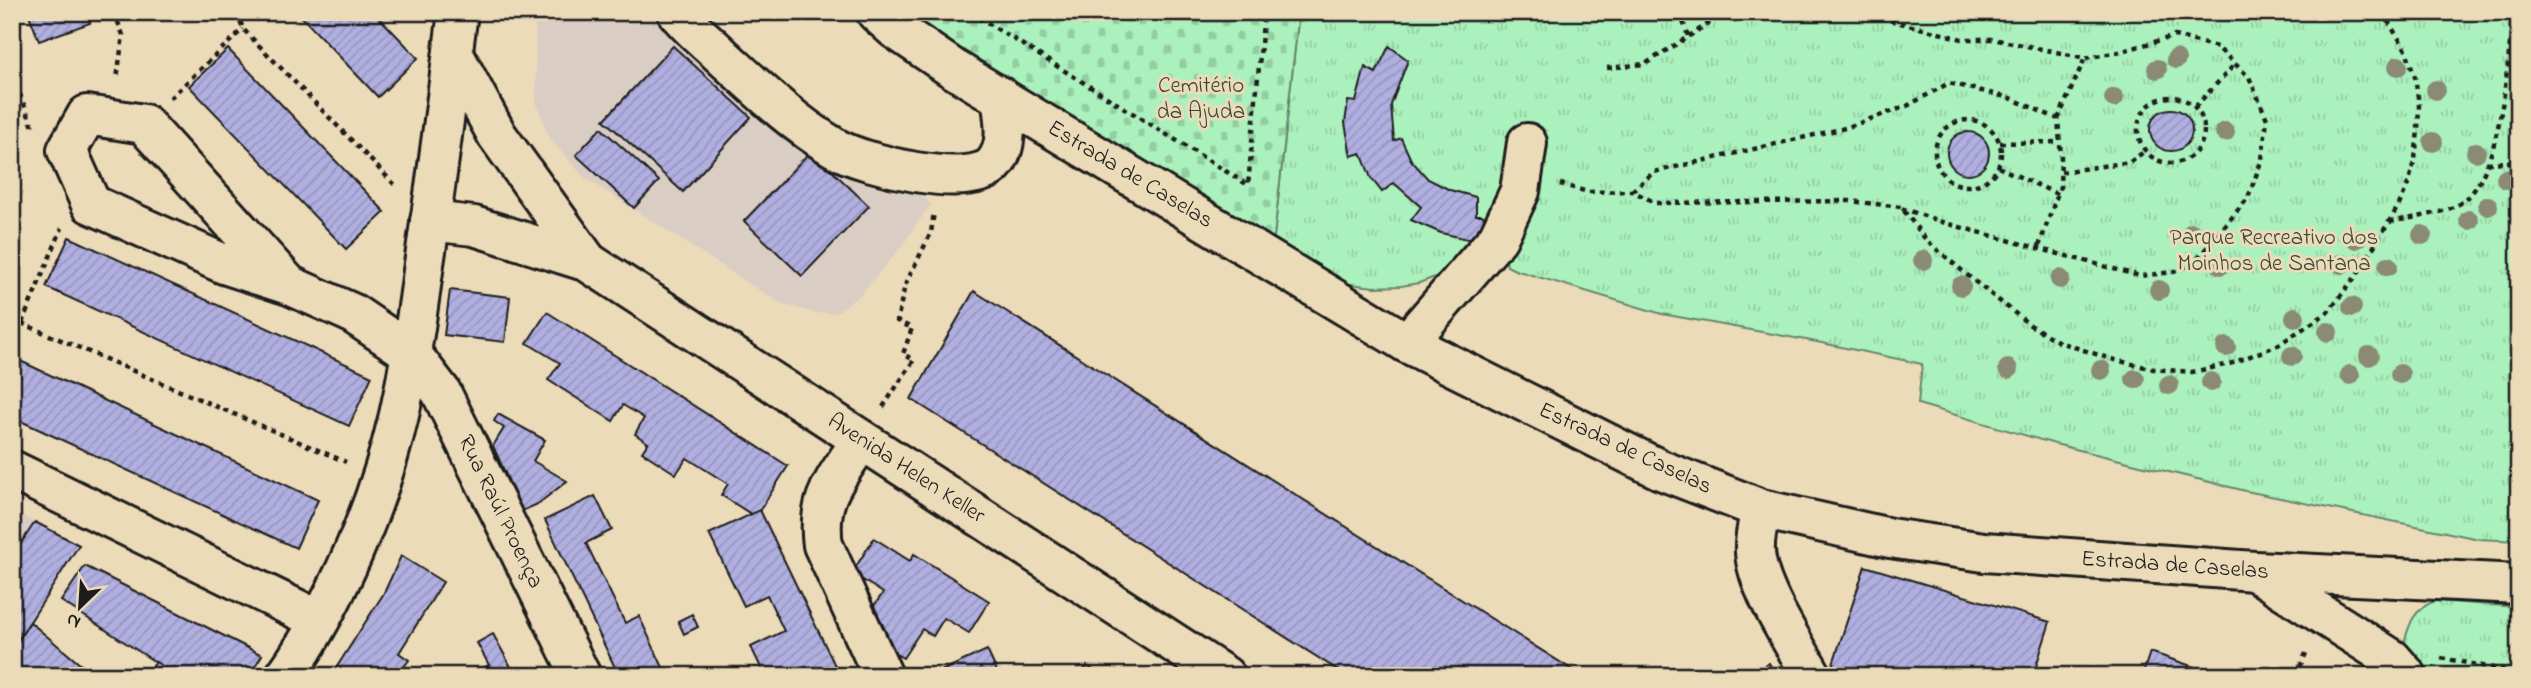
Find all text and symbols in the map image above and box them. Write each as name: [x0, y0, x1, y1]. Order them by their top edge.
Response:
park label: Cemitério da Ajuda: [1157, 70, 1245, 129]
street label: Estrada de Caselas: [1041, 112, 1219, 238]
park label: Parque Recreativo dos Moinhos de Santana: [2170, 222, 2378, 281]
street label: Estrada de Caselas: [1533, 394, 1717, 504]
street label: Avenida Helen Keller: [821, 406, 992, 533]
street label: Rua Raúl Proença: [449, 430, 551, 594]
street label: Estrada de Caselas: [2080, 543, 2270, 589]
north arrow: [46, 572, 116, 642]
text: N: [62, 605, 85, 635]

